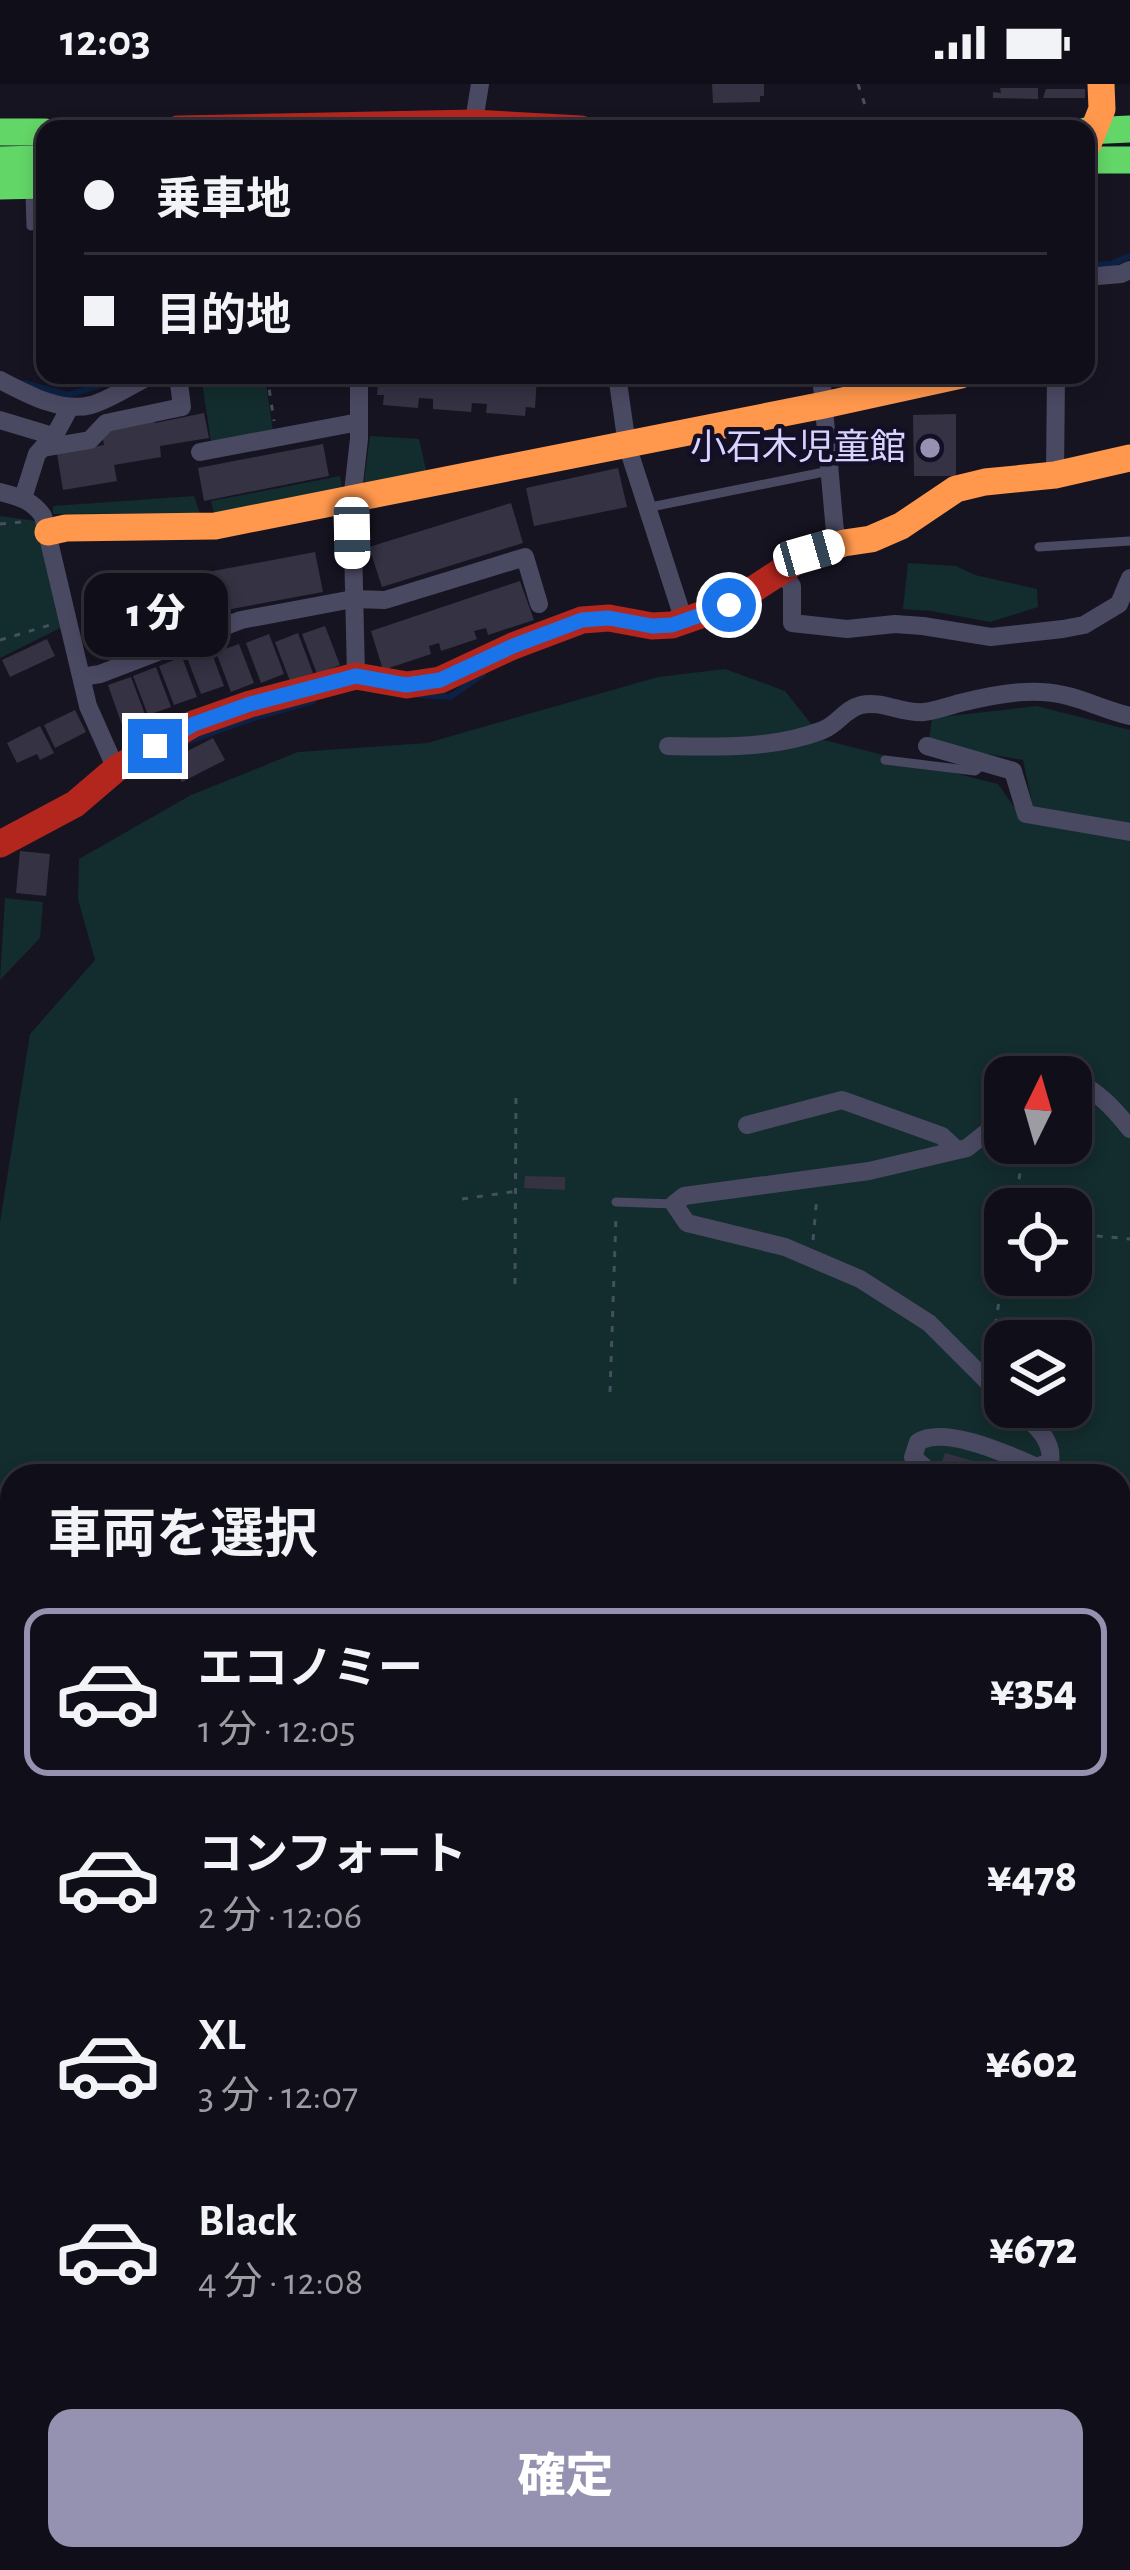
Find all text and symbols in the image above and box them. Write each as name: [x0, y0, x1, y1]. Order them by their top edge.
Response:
text: 12:03: [60, 19, 151, 64]
text: 乗車地: [156, 178, 291, 223]
text: 目的地: [156, 294, 291, 339]
place label: 小石木児童館: [690, 428, 906, 466]
marker: 小石木児童館: [917, 435, 943, 461]
car: [333, 497, 371, 569]
car: [769, 526, 849, 580]
callout: 1 分: [83, 572, 227, 656]
route start: [702, 578, 756, 632]
text: 1 分: [126, 595, 186, 634]
route end: [128, 719, 182, 773]
north arrow: [984, 1056, 1092, 1164]
map controls: [984, 1056, 1092, 1428]
button: locate: [984, 1188, 1092, 1296]
button: layers: [984, 1320, 1092, 1428]
text: 車両を選択: [48, 1509, 318, 1563]
icon: car: [54, 1638, 162, 1746]
text: エコノミー: [198, 1647, 423, 1692]
text: ¥354: [990, 1669, 1077, 1714]
text: 1 分 · 12:05: [198, 1711, 356, 1750]
icon: car: [54, 1824, 162, 1932]
text: コンフォート: [198, 1833, 467, 1878]
text: ¥478: [987, 1855, 1077, 1900]
text: 2 分 · 12:06: [198, 1897, 362, 1936]
icon: car: [54, 2010, 162, 2118]
text: XL: [198, 2013, 246, 2058]
text: ¥602: [985, 2041, 1077, 2086]
text: 3 分 · 12:07: [198, 2077, 358, 2116]
icon: car: [54, 2196, 162, 2304]
text: Black: [198, 2199, 297, 2244]
text: ¥672: [989, 2227, 1077, 2272]
text: 4 分 · 12:08: [198, 2263, 363, 2302]
button: 確定: [48, 2409, 1083, 2547]

